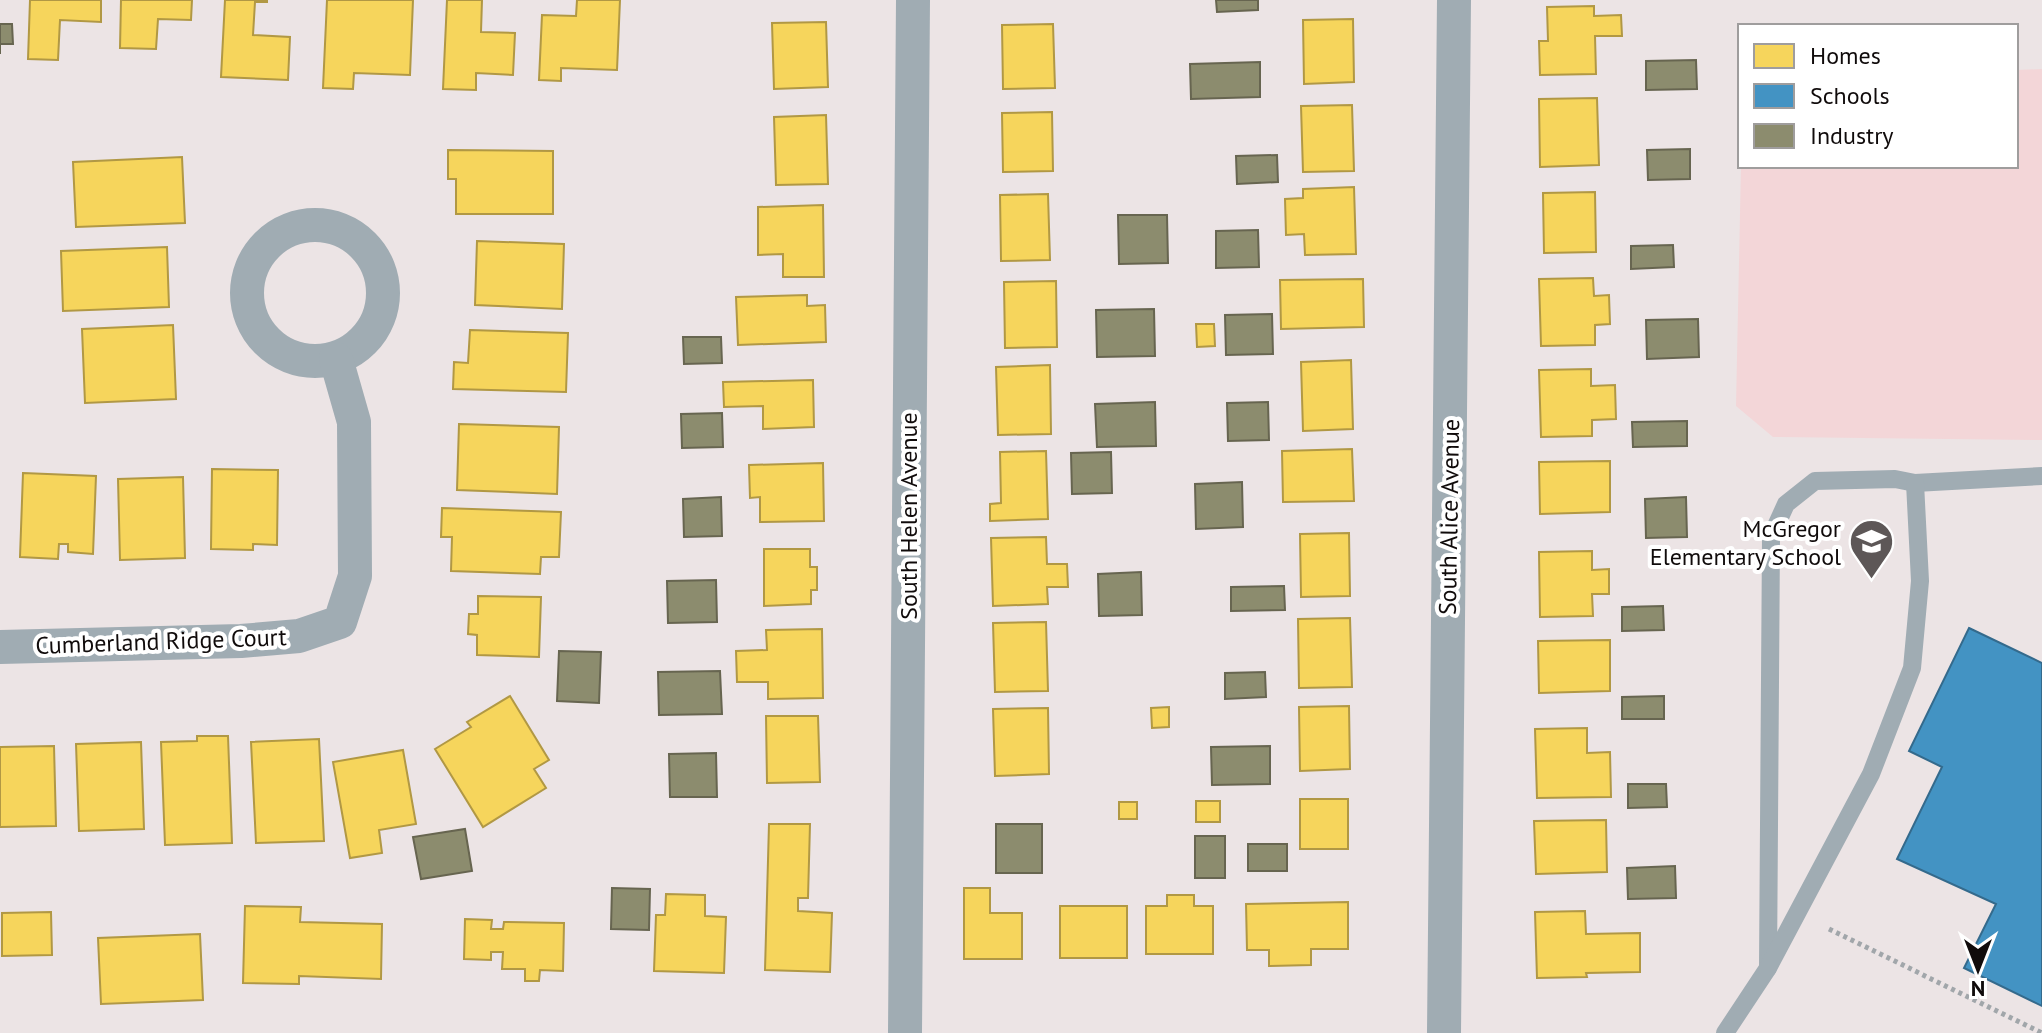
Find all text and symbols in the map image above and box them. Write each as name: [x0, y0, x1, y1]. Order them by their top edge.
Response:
legend: [1738, 24, 2018, 168]
text: Homes: [1810, 40, 1881, 71]
text: Schools: [1810, 80, 1890, 111]
text: Industry: [1810, 120, 1894, 151]
street label: South Helen Avenue: [893, 412, 924, 620]
street label: South Alice Avenue: [1432, 419, 1466, 615]
place label: McGregor Elementary School: [1650, 513, 1841, 572]
school or university icon: McGregor Elementary School: [1848, 518, 1896, 581]
street label: Cumberland Ridge Court: [35, 621, 287, 661]
north arrow: [1938, 929, 2018, 1009]
text: N: [1971, 975, 1985, 1003]

